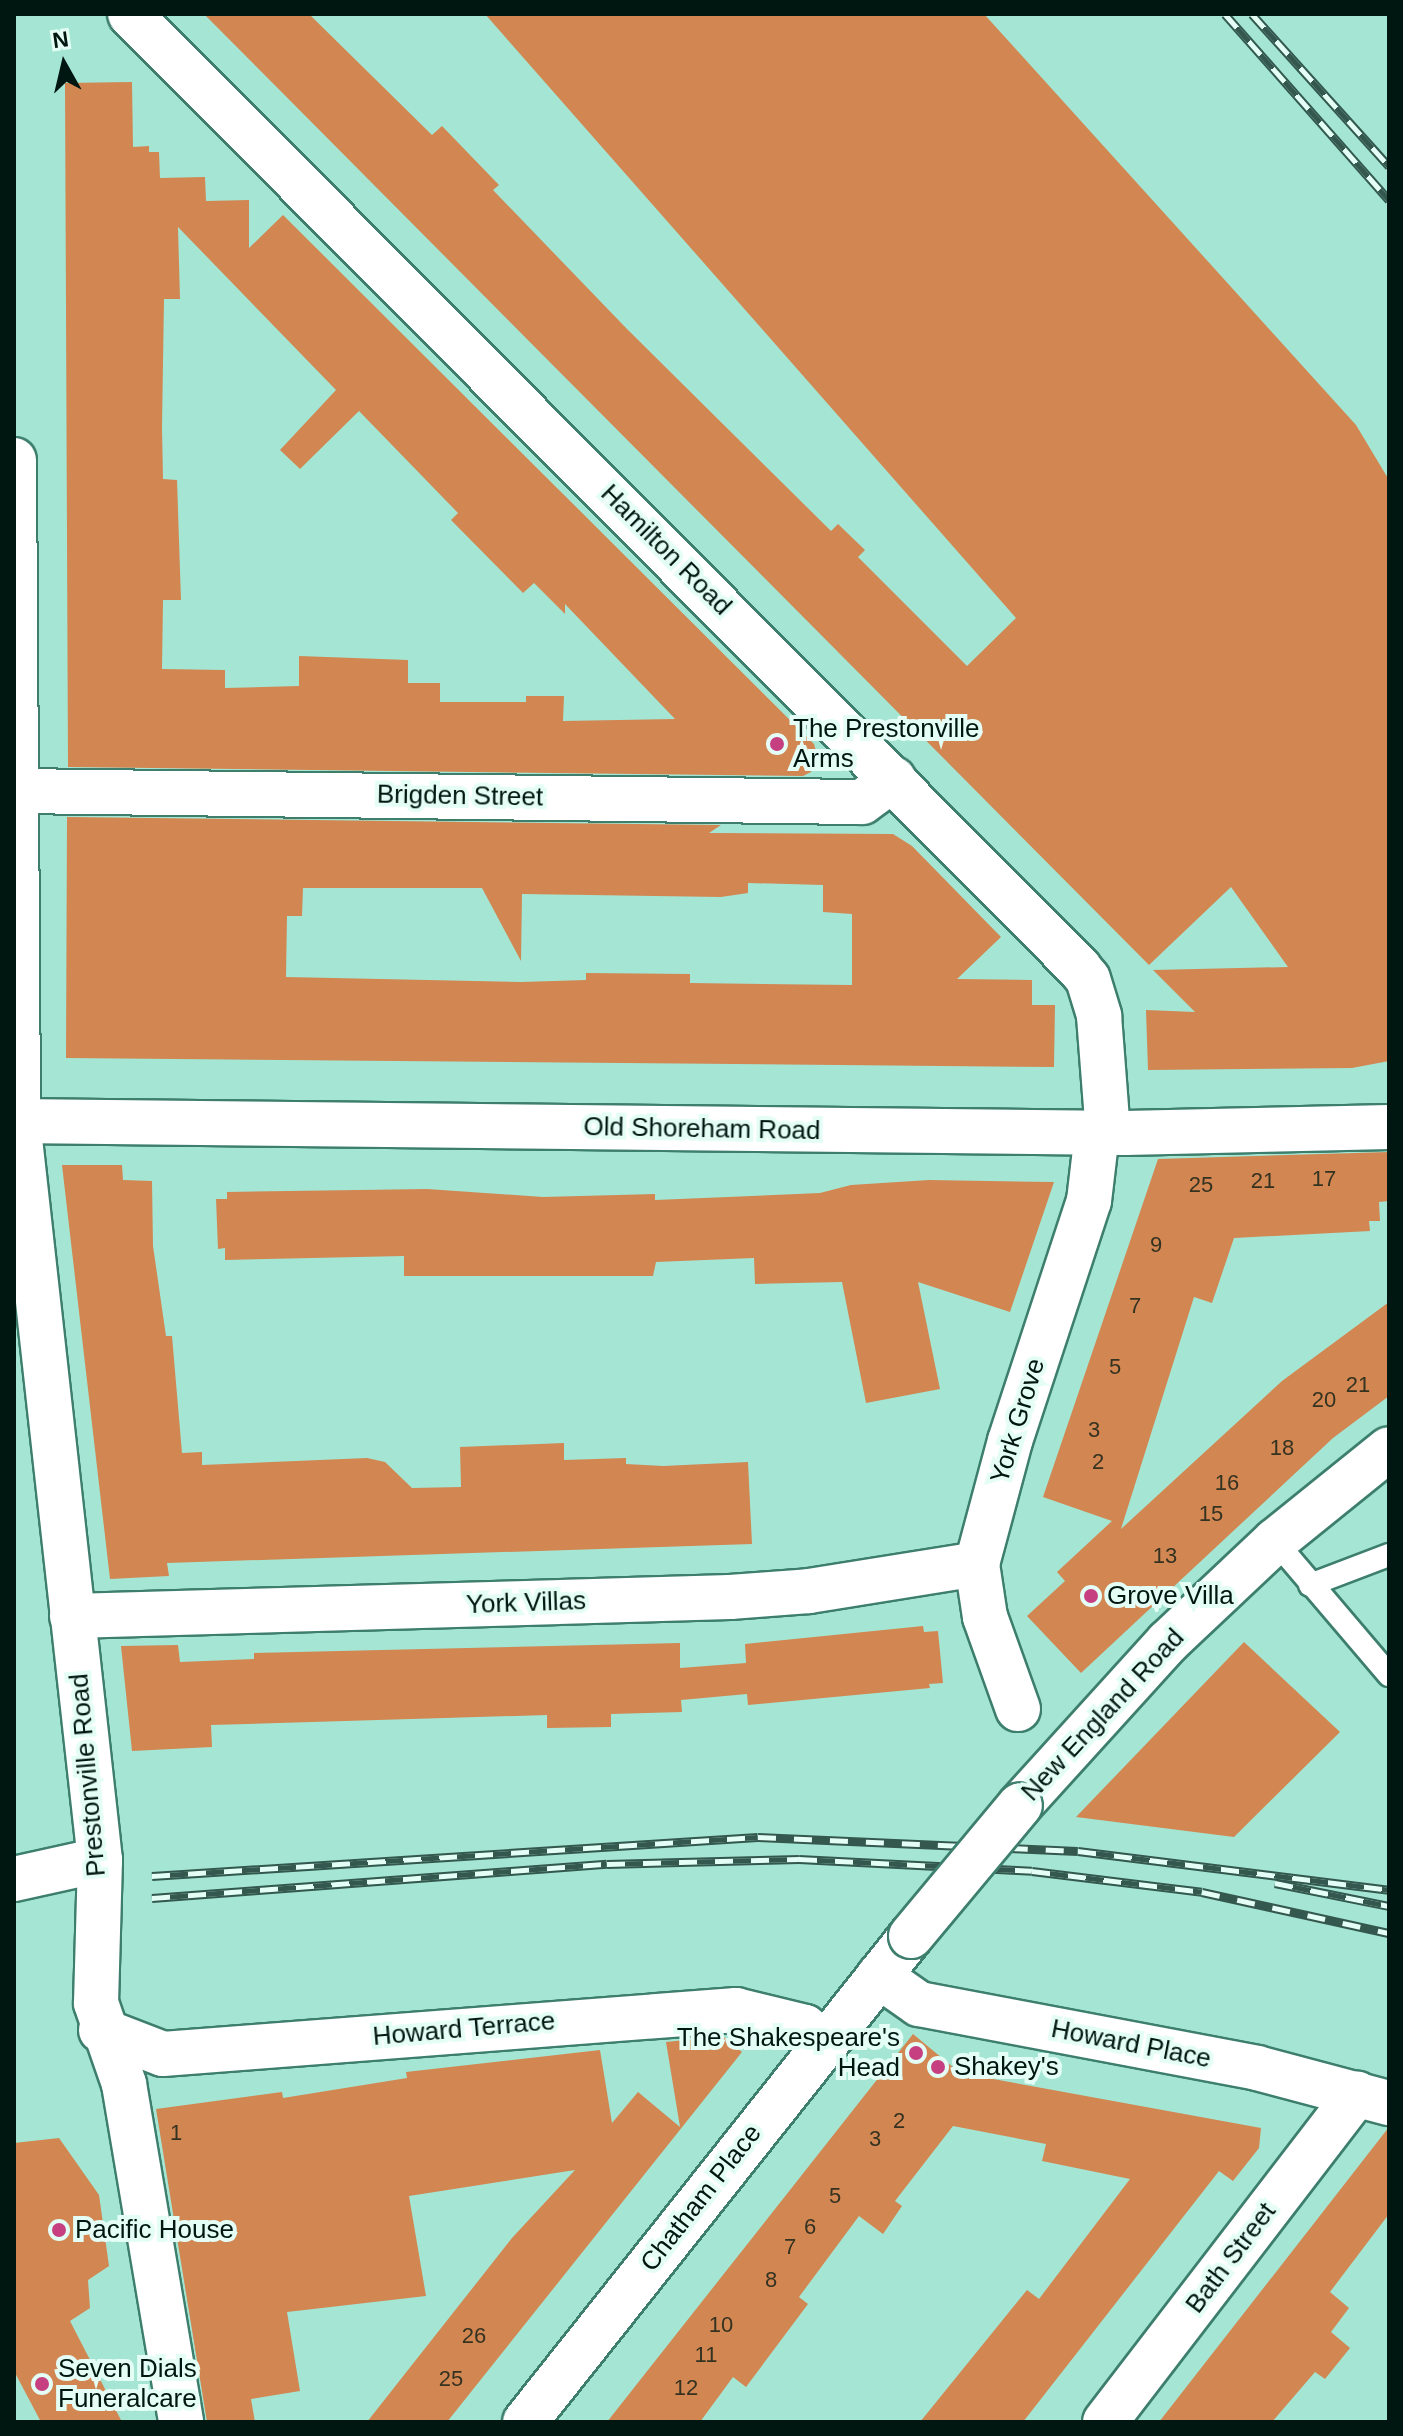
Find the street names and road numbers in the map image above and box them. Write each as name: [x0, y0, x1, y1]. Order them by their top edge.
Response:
street label: Hamilton Road: [594, 478, 738, 622]
street label: Brigden Street: [377, 779, 543, 813]
street label: Old Shoreham Road: [583, 1111, 821, 1147]
street label: York Grove: [984, 1355, 1052, 1487]
street label: York Villas: [466, 1585, 586, 1621]
street label: New England Road: [1015, 1622, 1191, 1808]
street label: Prestonville Road: [64, 1672, 112, 1878]
street label: Howard Terrace: [371, 2005, 557, 2053]
street label: Howard Place: [1049, 2013, 1213, 2075]
street label: Chatham Place: [634, 2118, 768, 2278]
street label: Bath Street: [1179, 2197, 1283, 2319]

